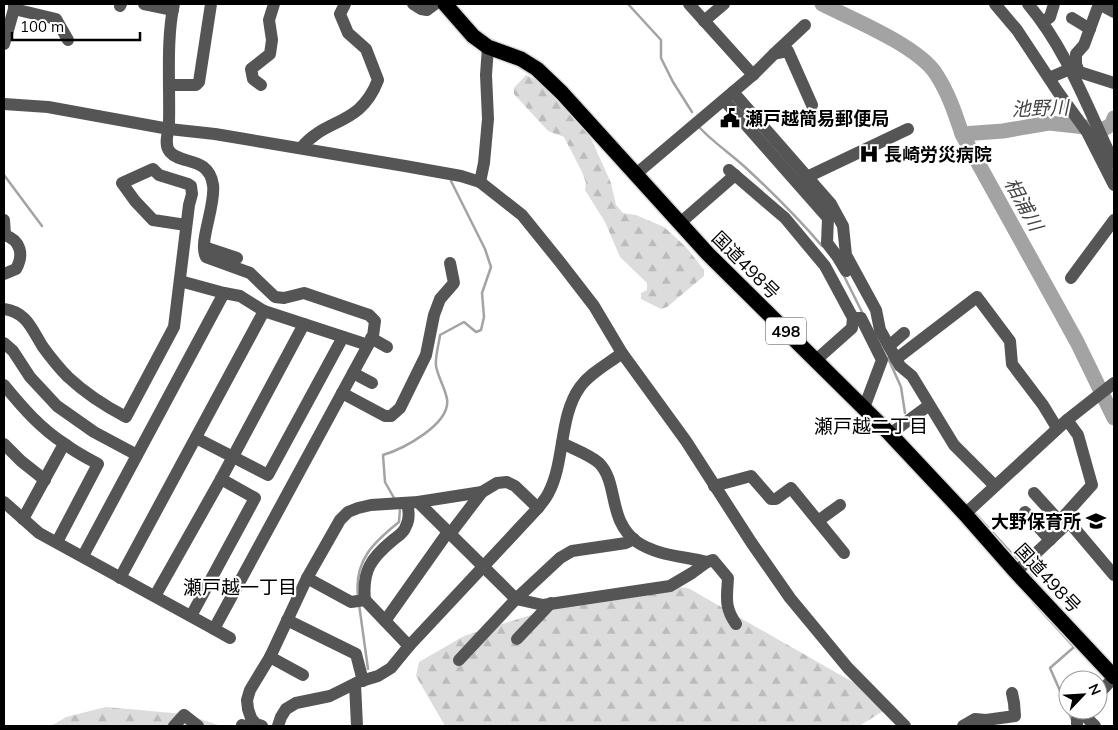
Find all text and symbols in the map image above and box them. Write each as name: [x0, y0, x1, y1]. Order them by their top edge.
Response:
scale bar: [12, 10, 140, 42]
text: 100 m: [20, 17, 64, 36]
water label: 池野川: [1011, 95, 1071, 121]
public building icon: 瀬戸越簡易郵便局: [719, 107, 741, 129]
place label: 瀬戸越簡易郵便局: [745, 107, 889, 130]
hospital icon: 長崎労災病院: [858, 143, 880, 165]
place label: 長崎労災病院: [884, 143, 992, 166]
water label: 相浦川: [1000, 173, 1049, 236]
street label: 国道498号: [707, 226, 785, 304]
road number: 498: [766, 318, 806, 344]
district label: 瀬戸越二丁目: [814, 414, 928, 438]
place label: 大野保育所: [991, 510, 1081, 533]
school or university icon: 大野保育所: [1085, 510, 1107, 532]
street label: 国道498号: [1010, 539, 1086, 617]
district label: 瀬戸越一丁目: [183, 575, 297, 599]
north arrow: [1058, 670, 1108, 720]
text: N: [1084, 681, 1105, 698]

